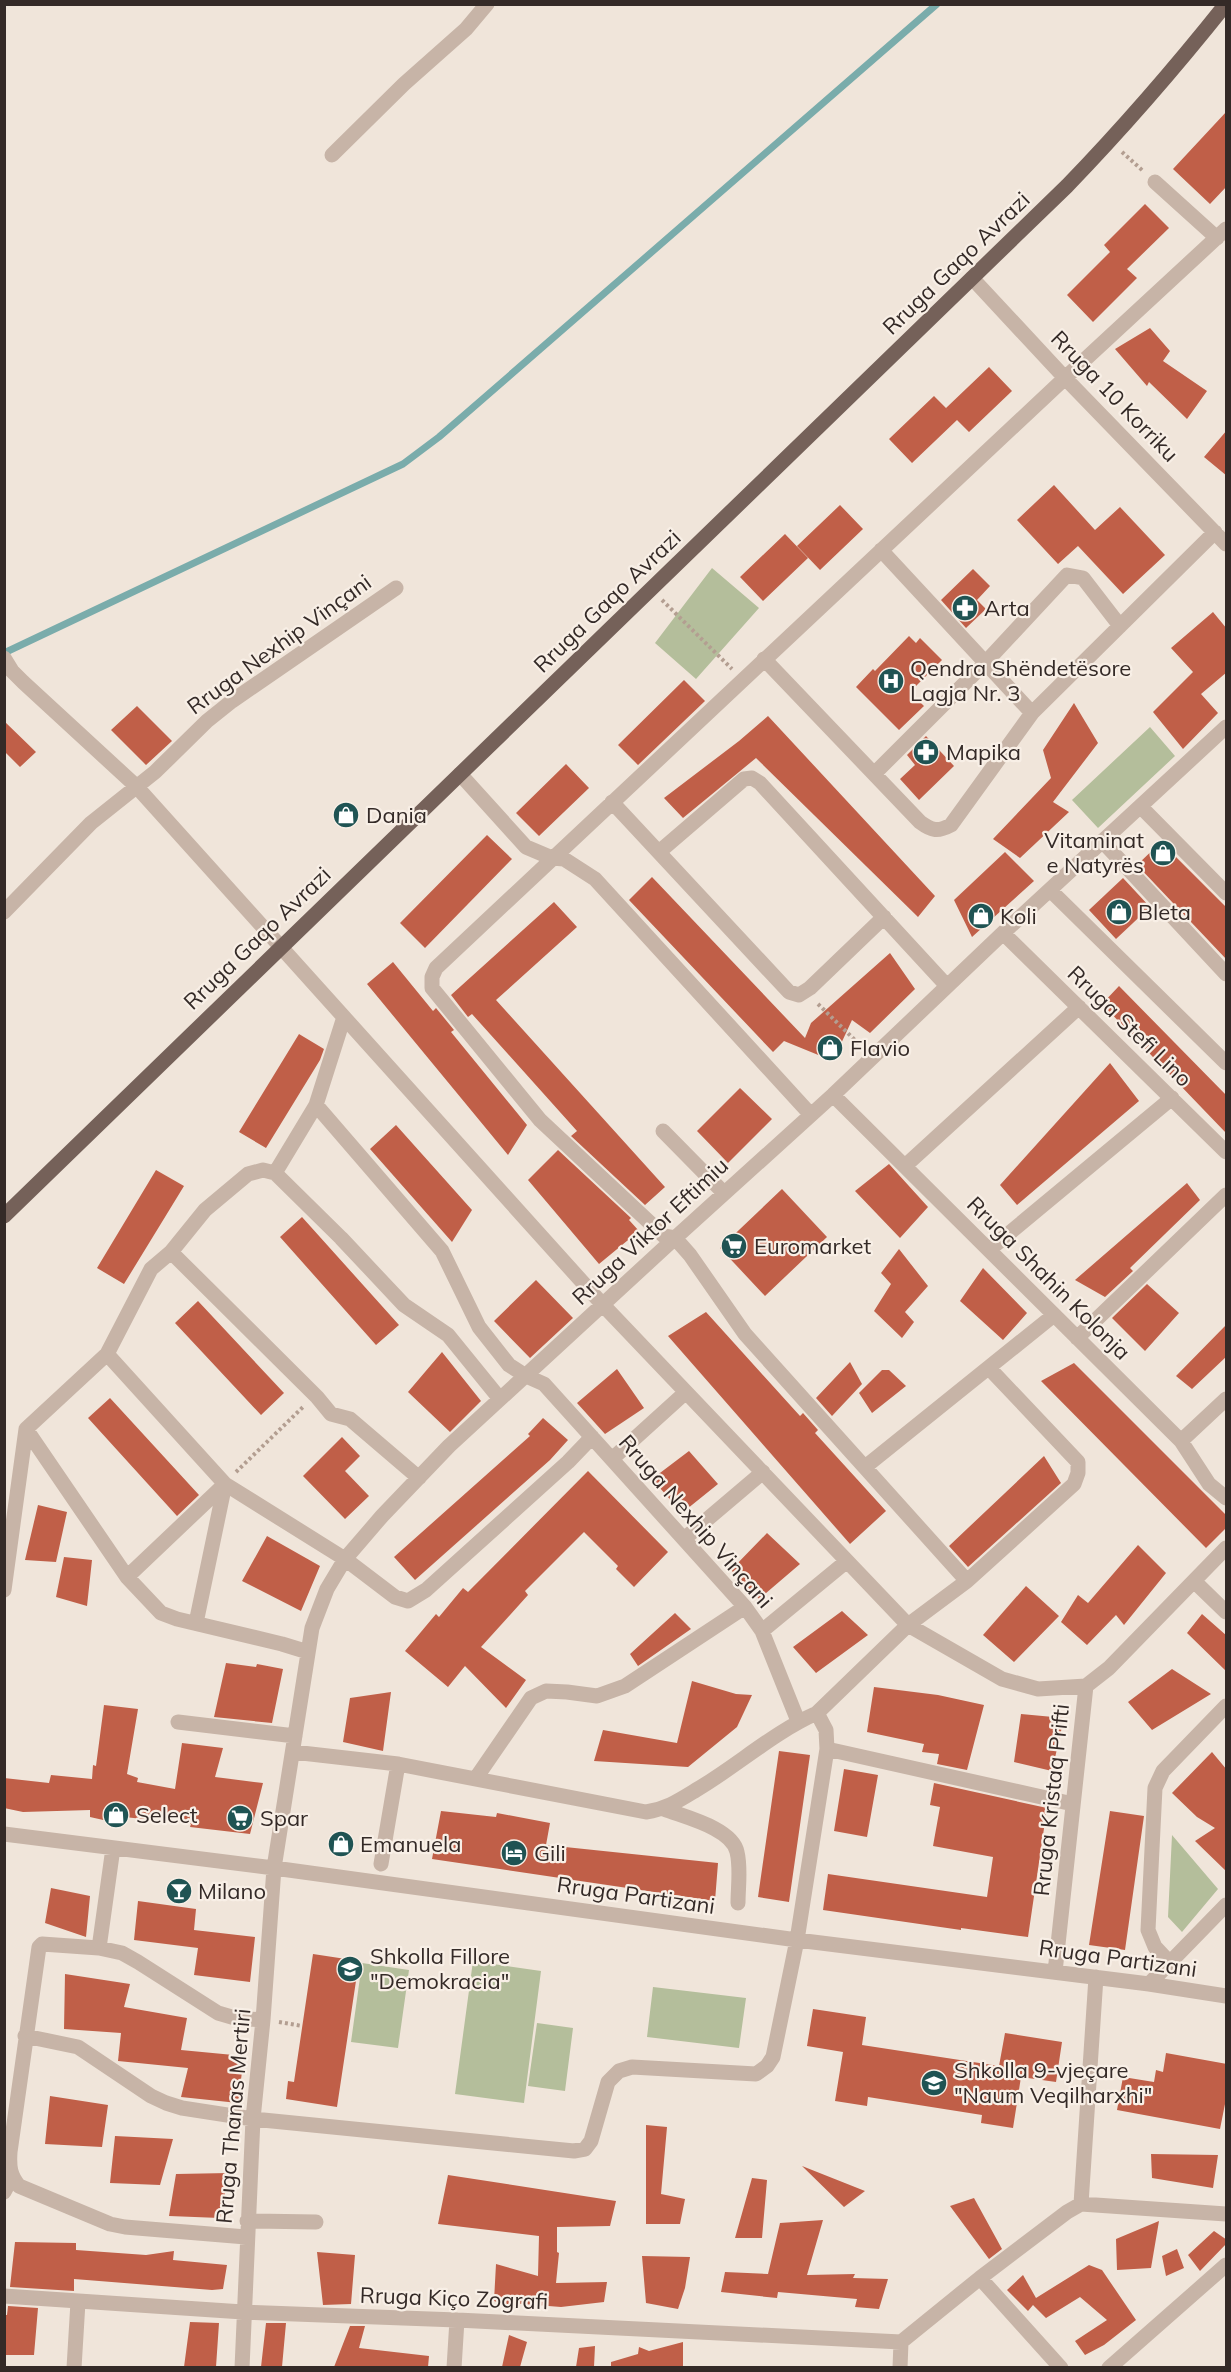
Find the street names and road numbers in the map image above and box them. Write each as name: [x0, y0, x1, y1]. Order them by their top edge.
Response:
street label: Rruga Gaqo Avrazi: [877, 186, 1035, 340]
street label: Rruga 10 Korriku: [1045, 325, 1185, 467]
street label: Rruga Gaqo Avrazi: [528, 524, 686, 678]
street label: Rruga Nexhip Vinçani: [181, 568, 377, 720]
street label: Rruga Gaqo Avrazi: [178, 861, 336, 1015]
street label: Rruga Stefi Lino: [1062, 960, 1198, 1092]
street label: Rruga Viktor Eftimiu: [566, 1151, 734, 1311]
street label: Rruga Shahin Kolonja: [961, 1190, 1137, 1366]
street label: Rruga Nexhip Vinçani: [613, 1428, 779, 1614]
street label: Rruga Kristaq Prifti: [1027, 1703, 1075, 1897]
street label: Rruga Partizani: [555, 1870, 717, 1920]
street label: Rruga Partizani: [1037, 1933, 1199, 1983]
street label: Rruga Thanas Mertiri: [210, 2007, 256, 2225]
street label: Rruga Kiço Zografi: [359, 2281, 549, 2315]

